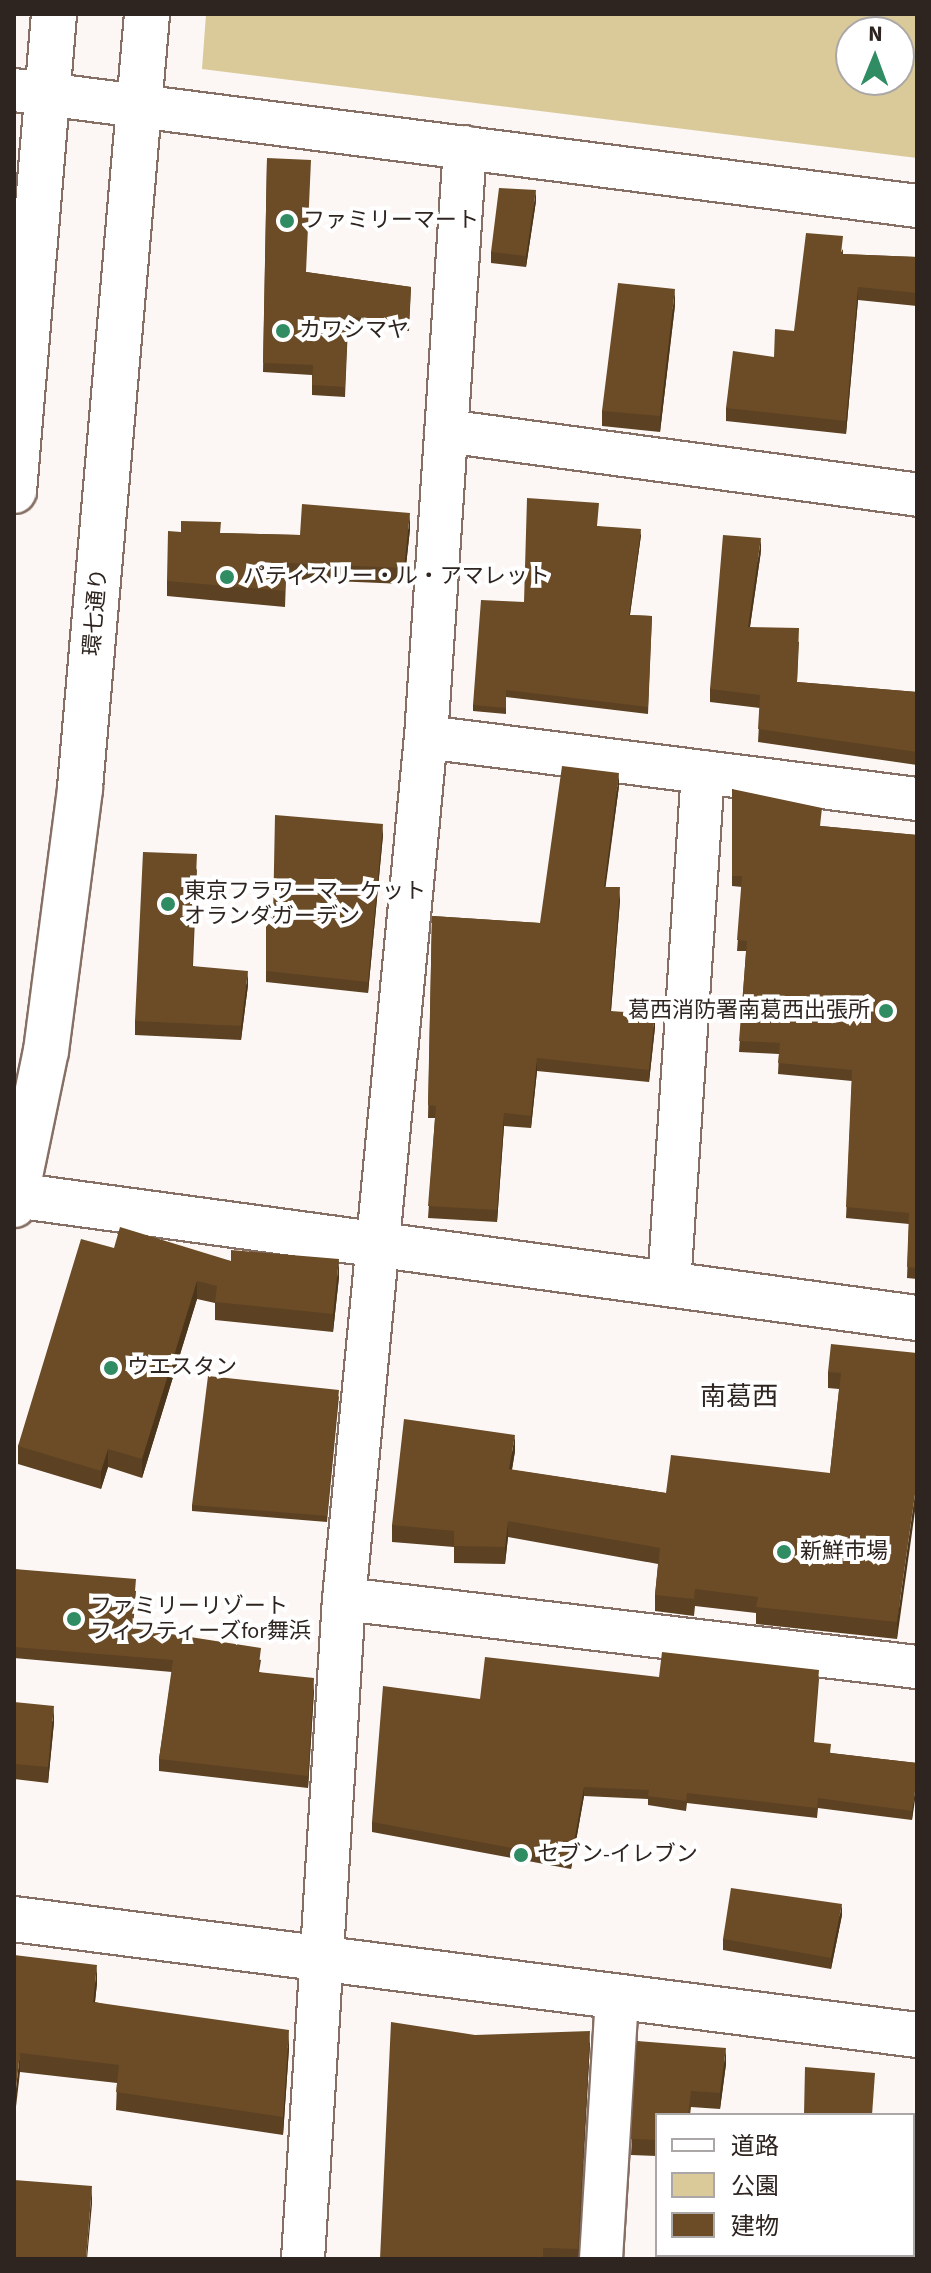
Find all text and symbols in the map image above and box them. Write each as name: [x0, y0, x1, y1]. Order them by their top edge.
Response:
north arrow: [835, 16, 915, 96]
text: N: [868, 18, 883, 50]
place label: ファミリーマート: [303, 208, 479, 234]
marker: ファミリーマート: [278, 212, 296, 230]
place label: カワシマヤ: [299, 318, 409, 344]
marker: カワシマヤ: [274, 322, 292, 340]
place label: パティスリー・ル・アマレット: [243, 564, 551, 590]
street label: 環七通り: [79, 567, 113, 657]
marker: パティスリー・ル・アマレット: [218, 568, 236, 586]
place label: 東京フラワーマーケット オランダガーデン: [184, 878, 426, 930]
marker: 東京フラワーマーケット オランダガーデン: [159, 895, 177, 913]
place label: 葛西消防署南葛西出張所: [628, 998, 870, 1024]
marker: 葛西消防署南葛西出張所: [877, 1002, 895, 1020]
place label: ウエスタン: [127, 1355, 237, 1381]
marker: ウエスタン: [102, 1359, 120, 1377]
district label: 南葛西: [700, 1381, 778, 1413]
place label: 新鮮市場: [800, 1539, 888, 1565]
marker: 新鮮市場: [775, 1543, 793, 1561]
place label: ファミリーリゾート フィフティーズfor舞浜: [90, 1593, 314, 1644]
marker: ファミリーリゾート フィフティーズfor舞浜: [65, 1610, 83, 1628]
place label: セブン-イレブン: [537, 1842, 698, 1868]
marker: セブン-イレブン: [512, 1846, 530, 1864]
legend: [655, 2113, 915, 2257]
text: 道路: [731, 2129, 779, 2164]
text: 公園: [731, 2169, 779, 2204]
text: 建物: [731, 2209, 779, 2244]

